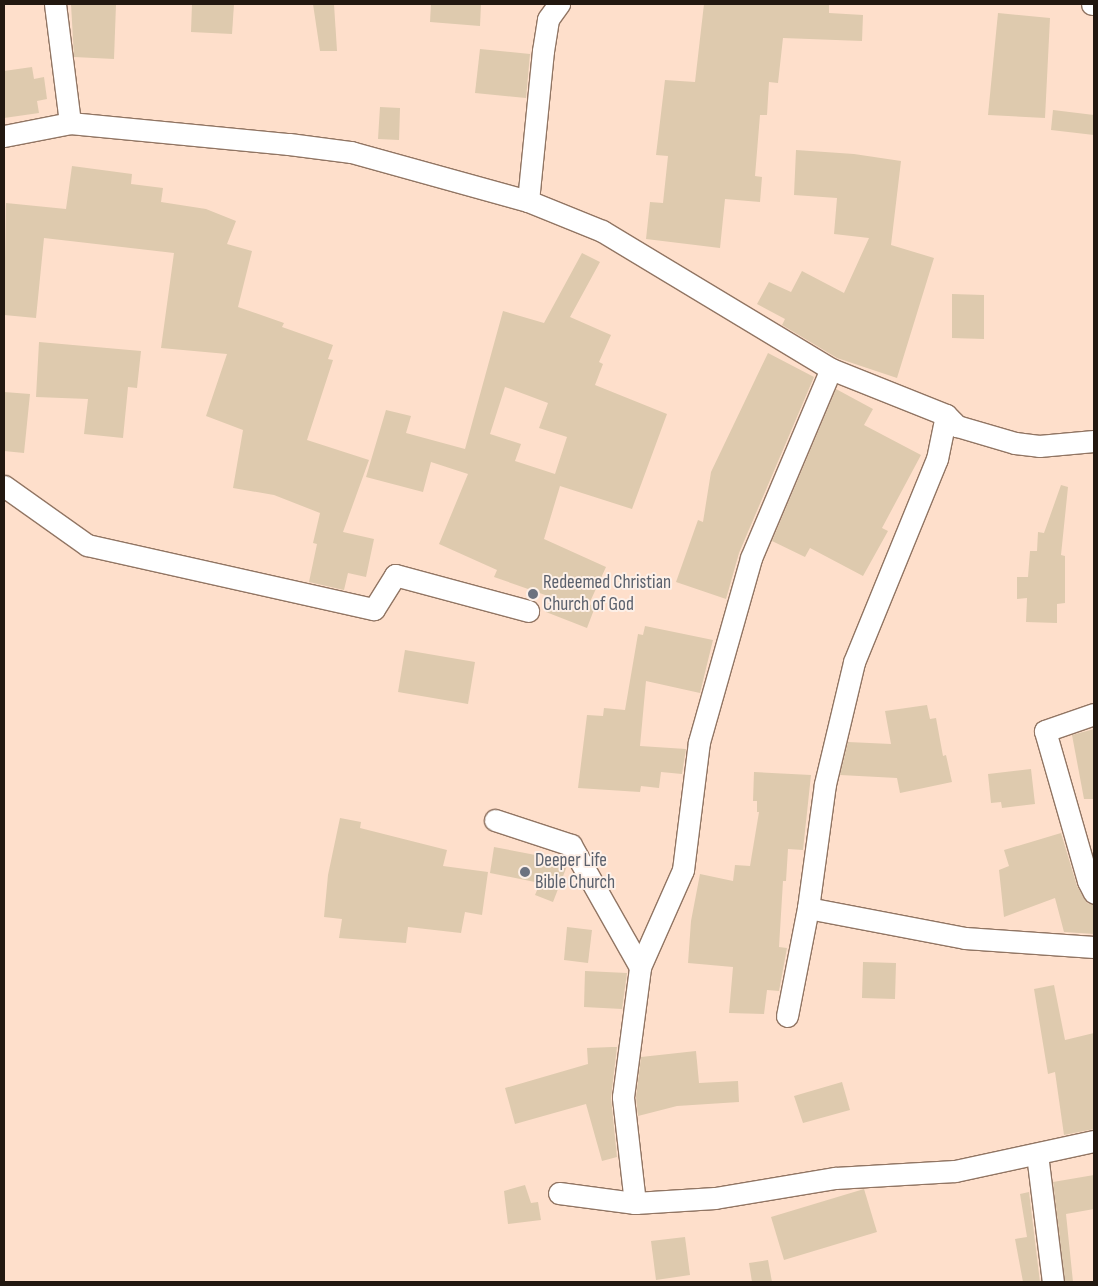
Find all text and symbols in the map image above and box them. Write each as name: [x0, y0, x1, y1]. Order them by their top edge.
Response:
place label: Redeemed Christian Church of God: [543, 572, 671, 616]
marker: Redeemed Christian Church of God: [527, 588, 539, 600]
place label: Deeper Life Bible Church: [535, 850, 615, 894]
marker: Deeper Life Bible Church: [519, 866, 531, 878]

